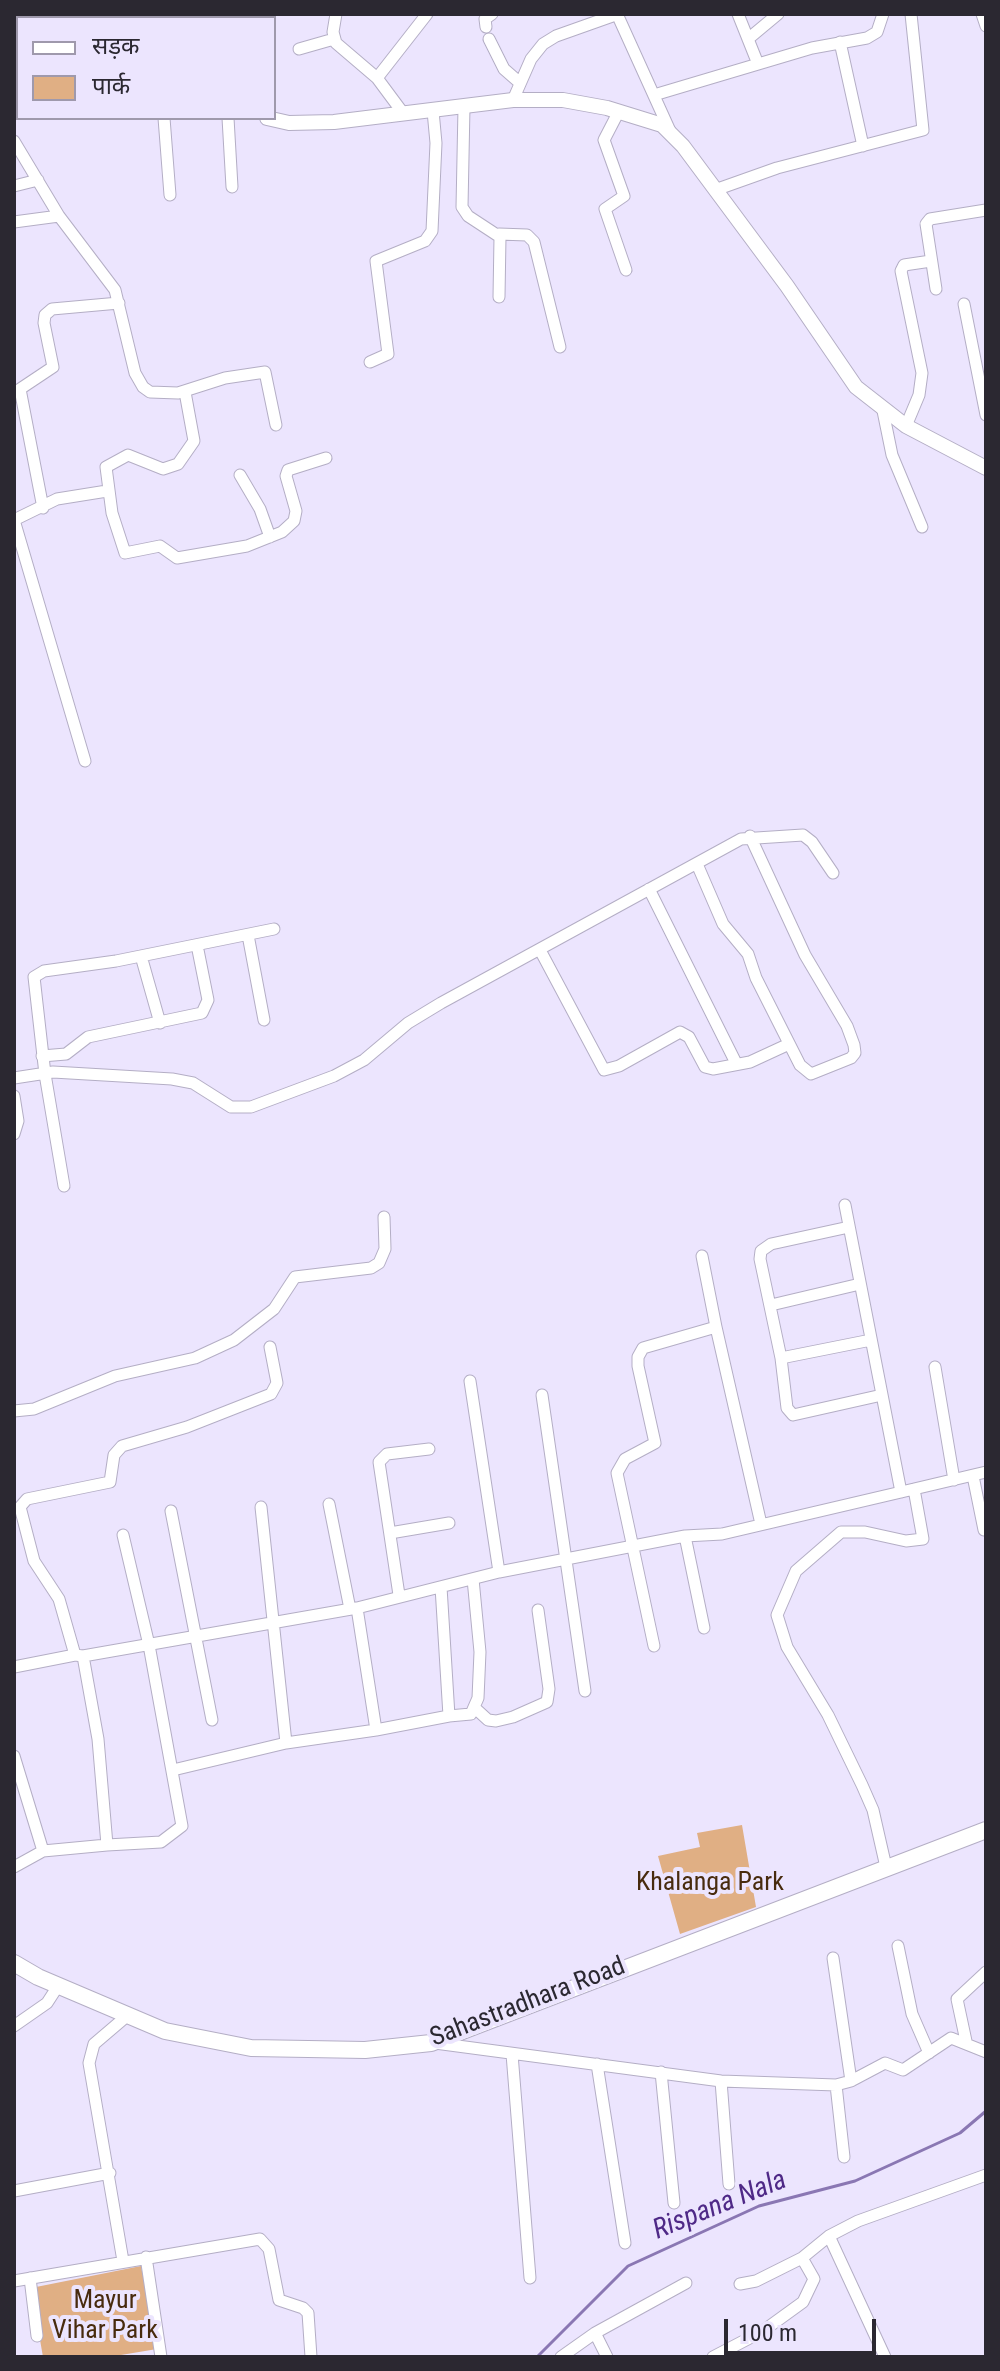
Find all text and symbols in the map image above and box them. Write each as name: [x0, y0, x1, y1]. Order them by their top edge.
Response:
legend: [16, 16, 276, 120]
text: सड़क: [92, 32, 140, 60]
text: पार्क: [92, 72, 130, 100]
park label: Khalanga Park: [636, 1867, 784, 1899]
street label: Sahastradhara Road: [426, 1951, 630, 2055]
water label: Rispana Nala: [648, 2164, 792, 2248]
park label: Mayur Vihar Park: [52, 2285, 158, 2346]
scale bar: [728, 2303, 880, 2353]
text: 100 m: [738, 2319, 797, 2347]

